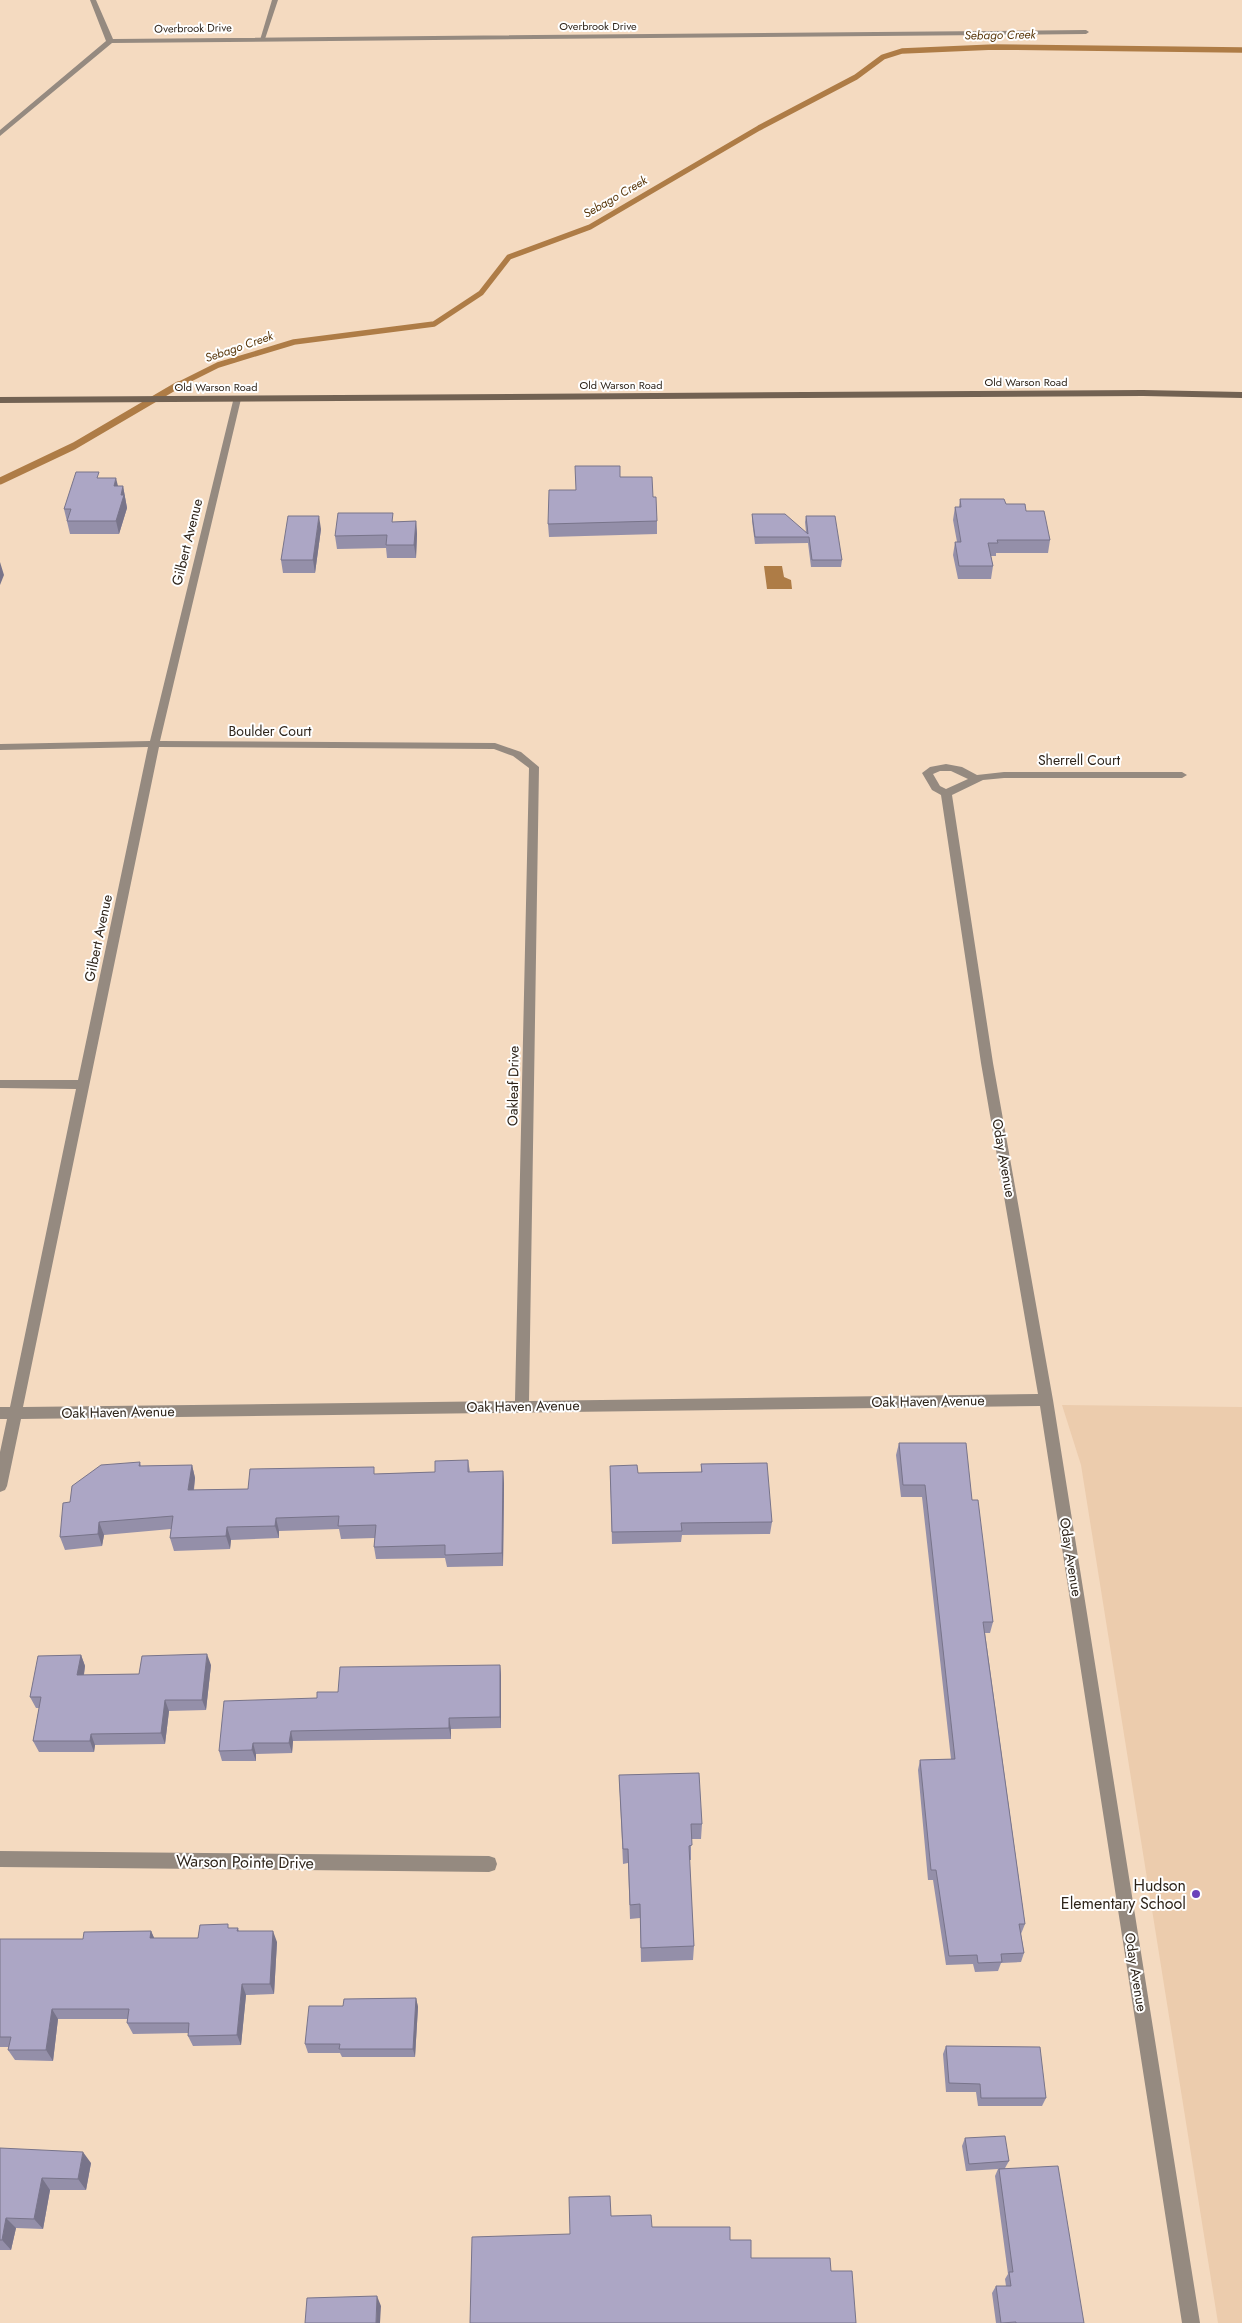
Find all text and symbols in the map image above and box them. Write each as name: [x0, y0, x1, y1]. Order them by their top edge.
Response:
street label: Overbrook Drive: [559, 18, 637, 34]
street label: Overbrook Drive: [154, 19, 232, 37]
water label: Sebago Creek: [964, 25, 1037, 45]
water label: Sebago Creek: [580, 171, 651, 223]
water label: Sebago Creek: [202, 327, 276, 367]
street label: Old Warson Road: [985, 374, 1067, 390]
street label: Old Warson Road: [580, 377, 662, 393]
street label: Old Warson Road: [175, 379, 257, 395]
street label: Gilbert Avenue: [167, 496, 207, 588]
street label: Boulder Court: [229, 721, 312, 741]
street label: Sherrell Court: [1038, 750, 1121, 770]
street label: Gilbert Avenue: [79, 892, 117, 984]
street label: Oakleaf Drive: [502, 1046, 524, 1126]
street label: Oday Avenue: [987, 1117, 1021, 1199]
street label: Oak Haven Avenue: [871, 1390, 985, 1412]
street label: Oak Haven Avenue: [466, 1395, 580, 1417]
street label: Oak Haven Avenue: [61, 1401, 175, 1423]
street label: Oday Avenue: [1055, 1516, 1087, 1598]
street label: Warson Pointe Drive: [176, 1849, 314, 1875]
place label: Hudson Elementary School: [1061, 1874, 1186, 1915]
marker: Hudson Elementary School: [1190, 1888, 1202, 1900]
street label: Oday Avenue: [1120, 1931, 1152, 2013]

